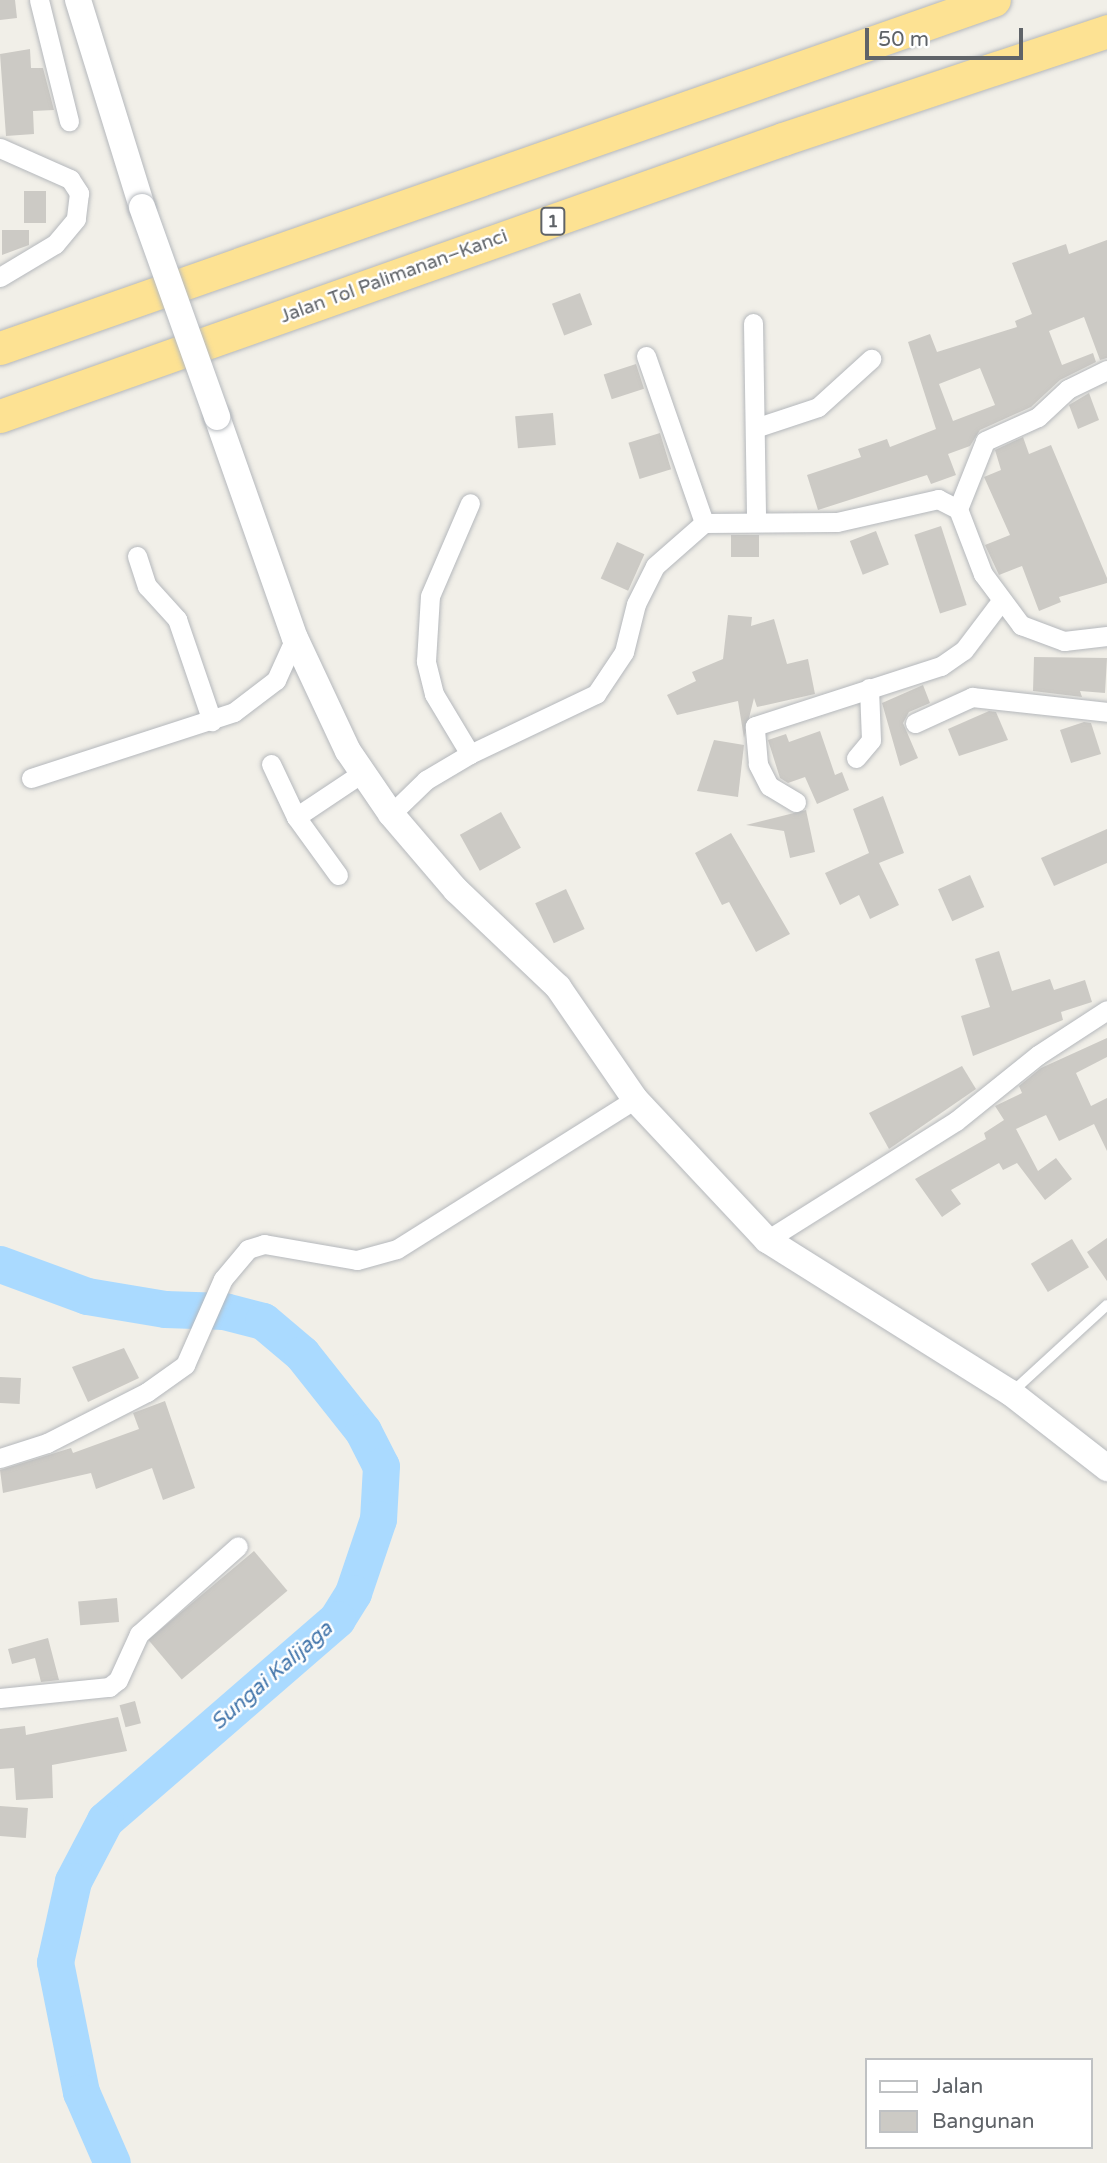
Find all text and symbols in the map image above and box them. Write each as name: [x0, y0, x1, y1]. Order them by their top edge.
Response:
scale bar: [869, 14, 1026, 58]
text: 50 m: [878, 27, 929, 52]
road number: 1: [539, 206, 567, 236]
street label: Jalan Tol Palimanan–Kanci: [277, 225, 511, 329]
water label: Sungai Kalijaga: [206, 1616, 338, 1736]
legend: [866, 2058, 1093, 2149]
text: Jalan: [932, 2074, 983, 2099]
text: Bangunan: [932, 2109, 1035, 2134]

